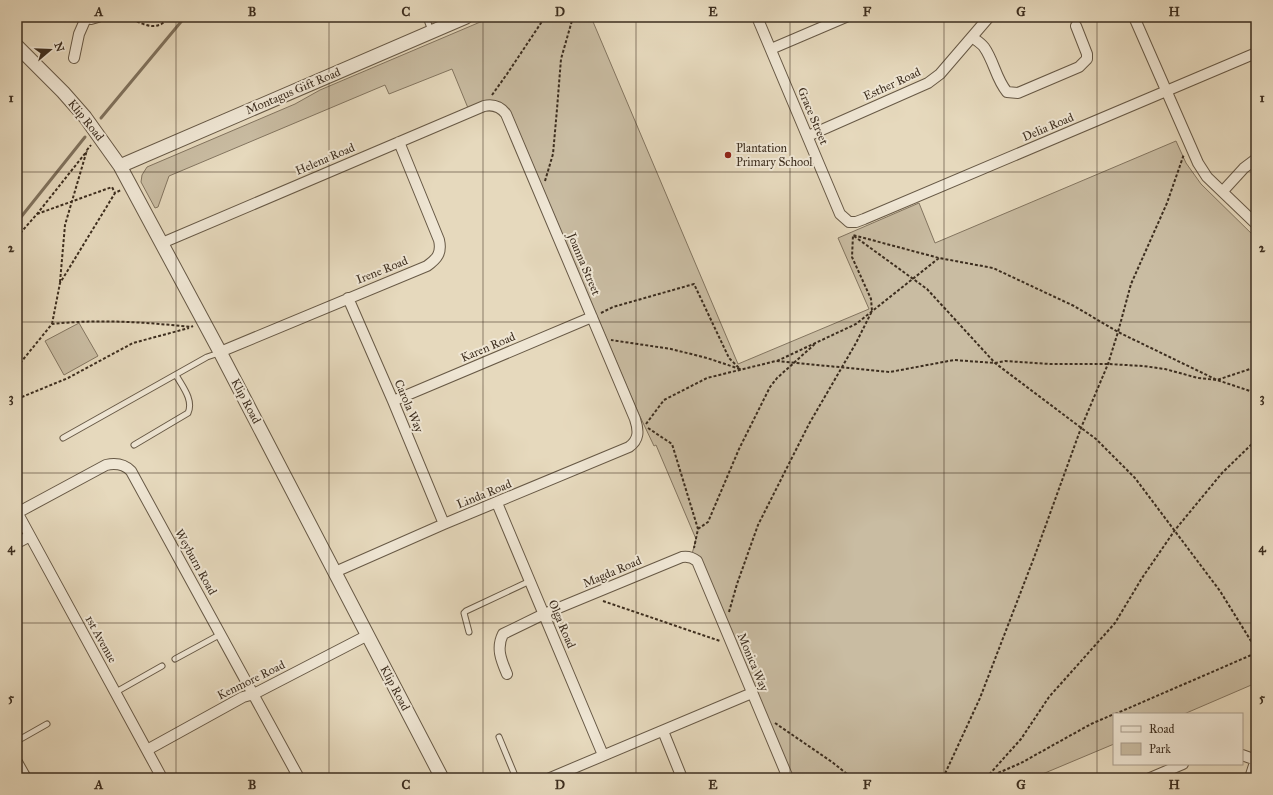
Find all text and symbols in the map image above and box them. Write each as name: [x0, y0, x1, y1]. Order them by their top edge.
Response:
text: A: [94, 4, 104, 20]
text: B: [248, 4, 257, 20]
text: C: [402, 4, 411, 20]
text: D: [555, 4, 565, 20]
text: E: [708, 4, 718, 20]
text: F: [863, 4, 872, 20]
text: G: [1016, 4, 1026, 20]
text: H: [1168, 4, 1180, 20]
north arrow: [30, 30, 70, 70]
text: N: [51, 40, 67, 54]
street label: Montagus Gift Road: [243, 65, 343, 118]
street label: Esther Road: [861, 65, 923, 103]
street label: Grace Street: [795, 85, 832, 147]
text: 1: [8, 90, 14, 106]
text: 1: [1259, 90, 1265, 106]
street label: Klip Road: [65, 96, 107, 144]
street label: Delia Road: [1020, 110, 1076, 144]
street label: Helena Road: [293, 140, 357, 178]
place label: Plantation Primary School: [736, 141, 813, 169]
marker: Plantation Primary School: [723, 150, 733, 160]
street label: Joanna Street: [563, 229, 604, 298]
text: 2: [8, 240, 15, 256]
text: 2: [1259, 240, 1266, 256]
street label: Irene Road: [354, 253, 410, 287]
street label: Karen Road: [459, 329, 517, 365]
street label: Klip Road: [228, 376, 264, 426]
street label: Carola Way: [392, 377, 427, 435]
text: 3: [8, 390, 14, 406]
text: 3: [1259, 390, 1265, 406]
street label: Linda Road: [455, 477, 513, 511]
street label: Weyburn Road: [172, 527, 220, 597]
text: 4: [7, 540, 15, 556]
text: 4: [1258, 540, 1266, 556]
street label: Magda Road: [581, 553, 644, 592]
street label: Olga Road: [545, 598, 578, 651]
street label: 1st Avenue: [82, 613, 120, 665]
street label: Monica Way: [734, 631, 772, 694]
street label: Kenmore Road: [215, 658, 287, 702]
street label: Klip Road: [377, 663, 413, 713]
text: 5: [8, 690, 15, 706]
text: 5: [1259, 690, 1266, 706]
legend: [1113, 713, 1243, 765]
text: Road: [1149, 722, 1175, 736]
text: Park: [1149, 742, 1171, 756]
text: A: [94, 777, 104, 793]
text: B: [248, 777, 257, 793]
text: C: [402, 777, 411, 793]
text: D: [555, 777, 565, 793]
text: E: [708, 777, 718, 793]
text: F: [863, 777, 872, 793]
text: G: [1016, 777, 1026, 793]
text: H: [1168, 777, 1180, 793]

